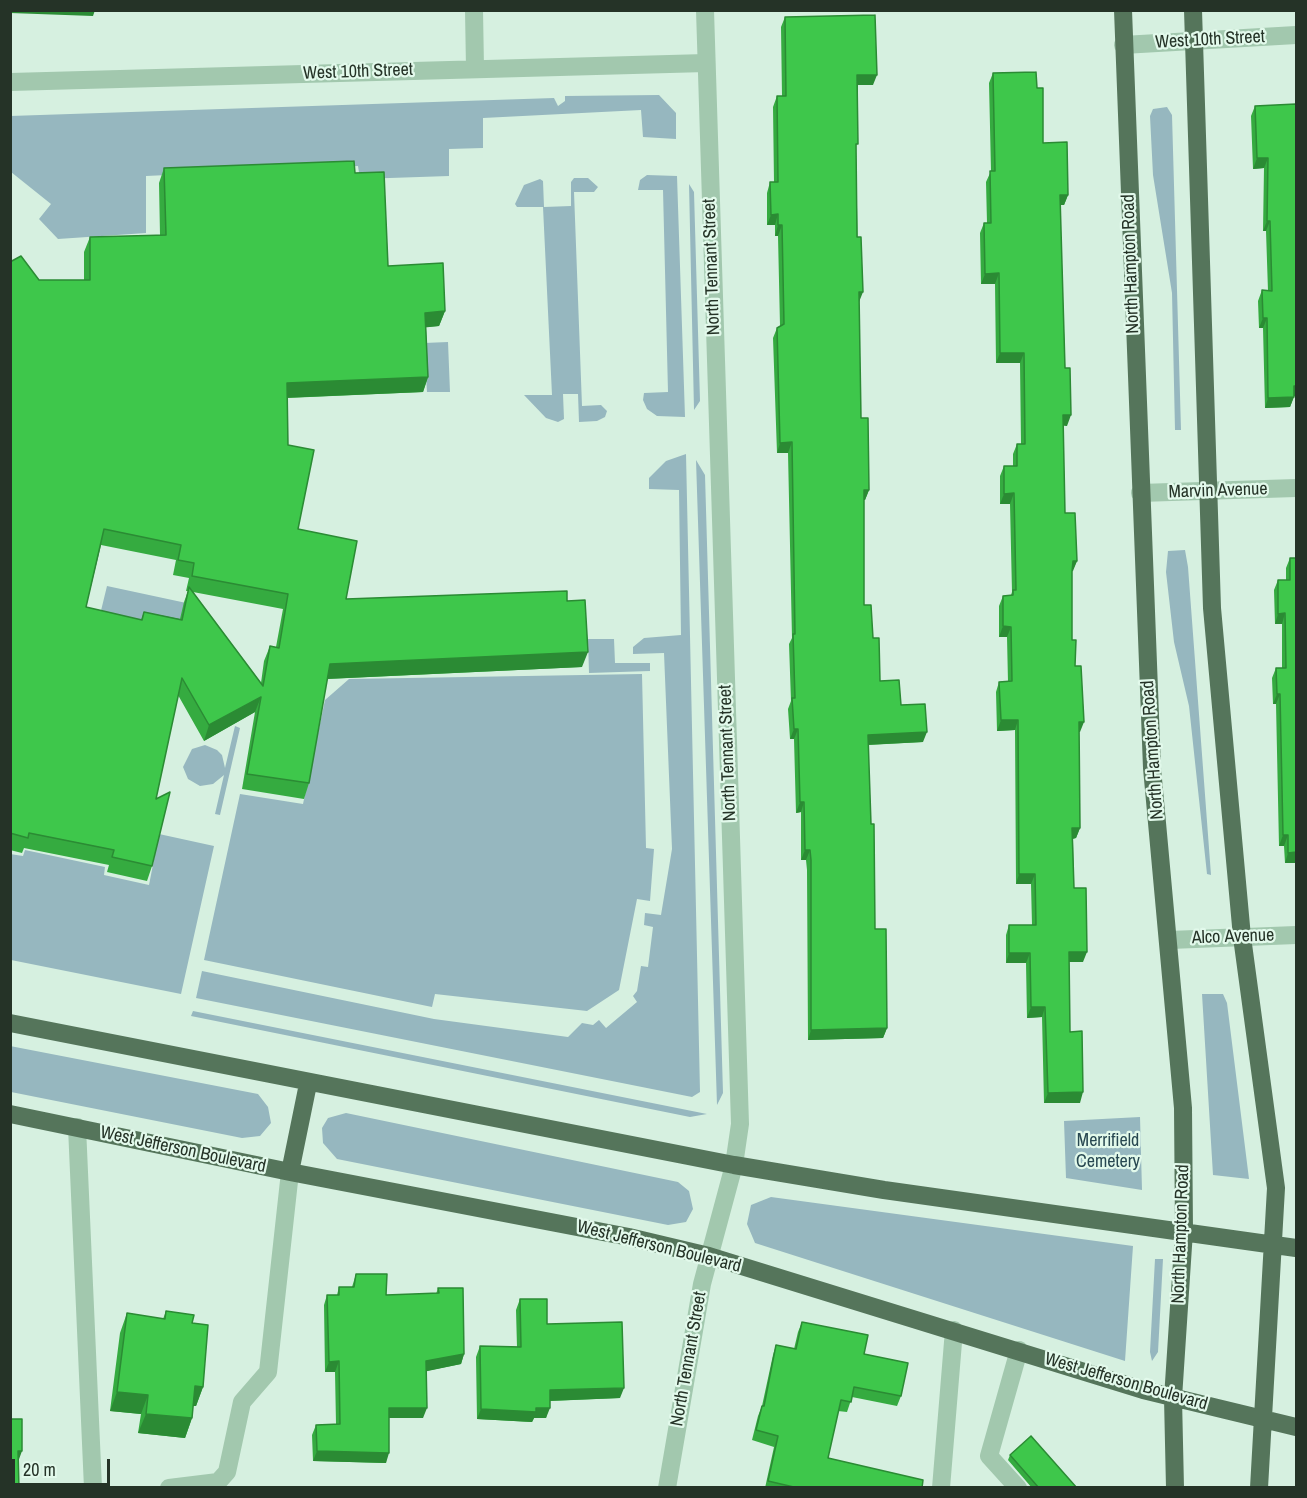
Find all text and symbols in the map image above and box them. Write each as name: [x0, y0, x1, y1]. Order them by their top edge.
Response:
street label: West 10th Street: [1155, 26, 1265, 54]
street label: West 10th Street: [303, 59, 413, 85]
street label: North Hampton Road: [1118, 194, 1144, 334]
street label: North Tennant Street: [699, 199, 725, 335]
street label: Marvin Avenue: [1168, 478, 1268, 504]
street label: North Hampton Road: [1137, 680, 1169, 820]
street label: North Tennant Street: [715, 685, 741, 821]
street label: Alco Avenue: [1191, 925, 1275, 949]
street label: West Jefferson Boulevard: [98, 1122, 268, 1178]
park label: Merrifield Cemetery: [1076, 1130, 1140, 1172]
street label: North Hampton Road: [1168, 1164, 1194, 1304]
street label: West Jefferson Boulevard: [575, 1216, 743, 1278]
street label: North Tennant Street: [667, 1290, 711, 1428]
street label: West Jefferson Boulevard: [1042, 1348, 1210, 1416]
scale bar: [15, 1447, 112, 1485]
text: 20 m: [23, 1457, 56, 1482]

